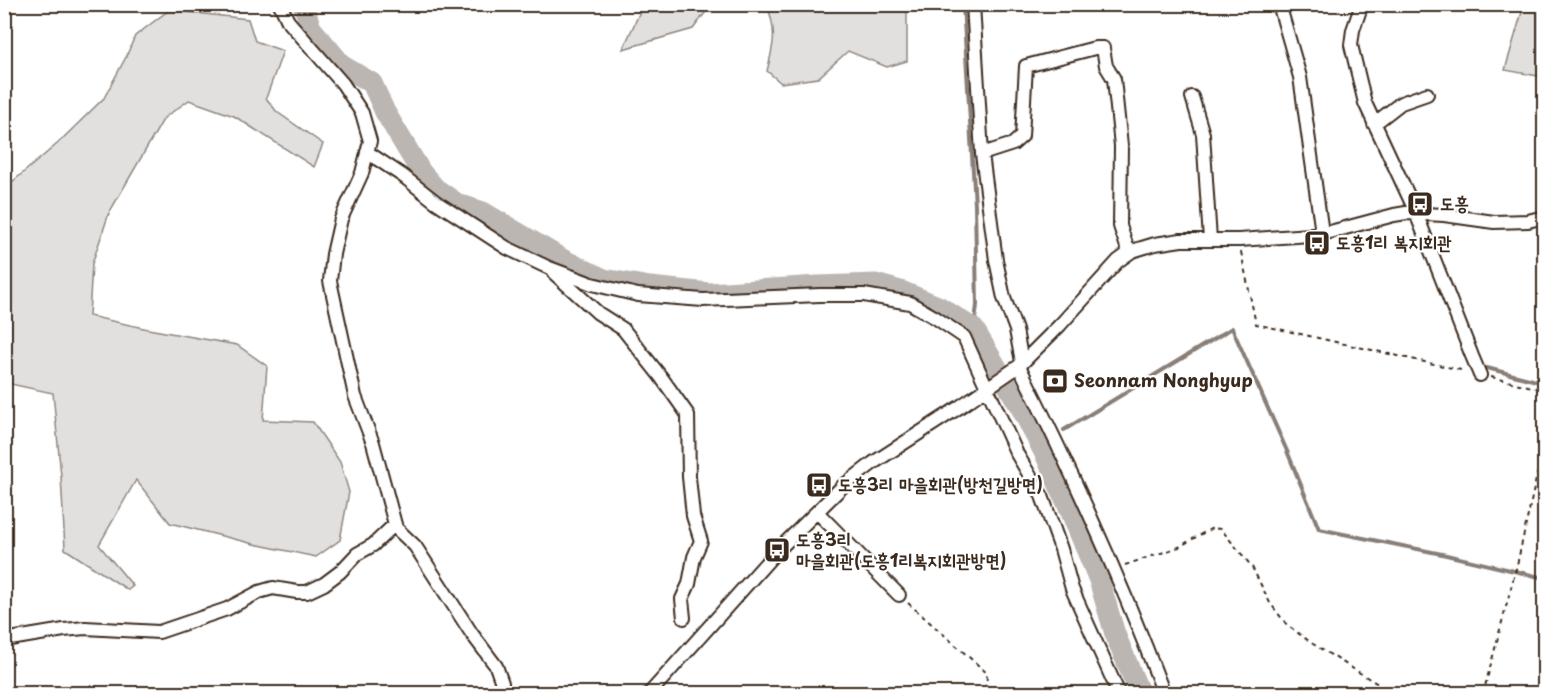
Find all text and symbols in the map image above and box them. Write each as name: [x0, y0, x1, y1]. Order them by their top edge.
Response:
bus stop icon: 도흥: [1405, 189, 1435, 219]
place label: 도흥: [1440, 189, 1469, 216]
bus stop icon: 도흥1리 복지회관: [1302, 228, 1332, 258]
place label: 도흥1리 복지회관: [1336, 228, 1452, 255]
bank icon: Seonnam Nonghyup: [1040, 366, 1070, 396]
place label: Seonnam Nonghyup: [1074, 366, 1253, 393]
bus stop icon: 도흥3리 마을회관(방천길방면): [804, 470, 834, 500]
place label: 도흥3리 마을회관(방천길방면): [838, 470, 1043, 497]
place label: 도흥3리 마을회관(도흥1리복지회관방면): [796, 525, 1007, 573]
bus stop icon: 도흥3리 마을회관(도흥1리복지회관방면): [762, 535, 792, 565]

